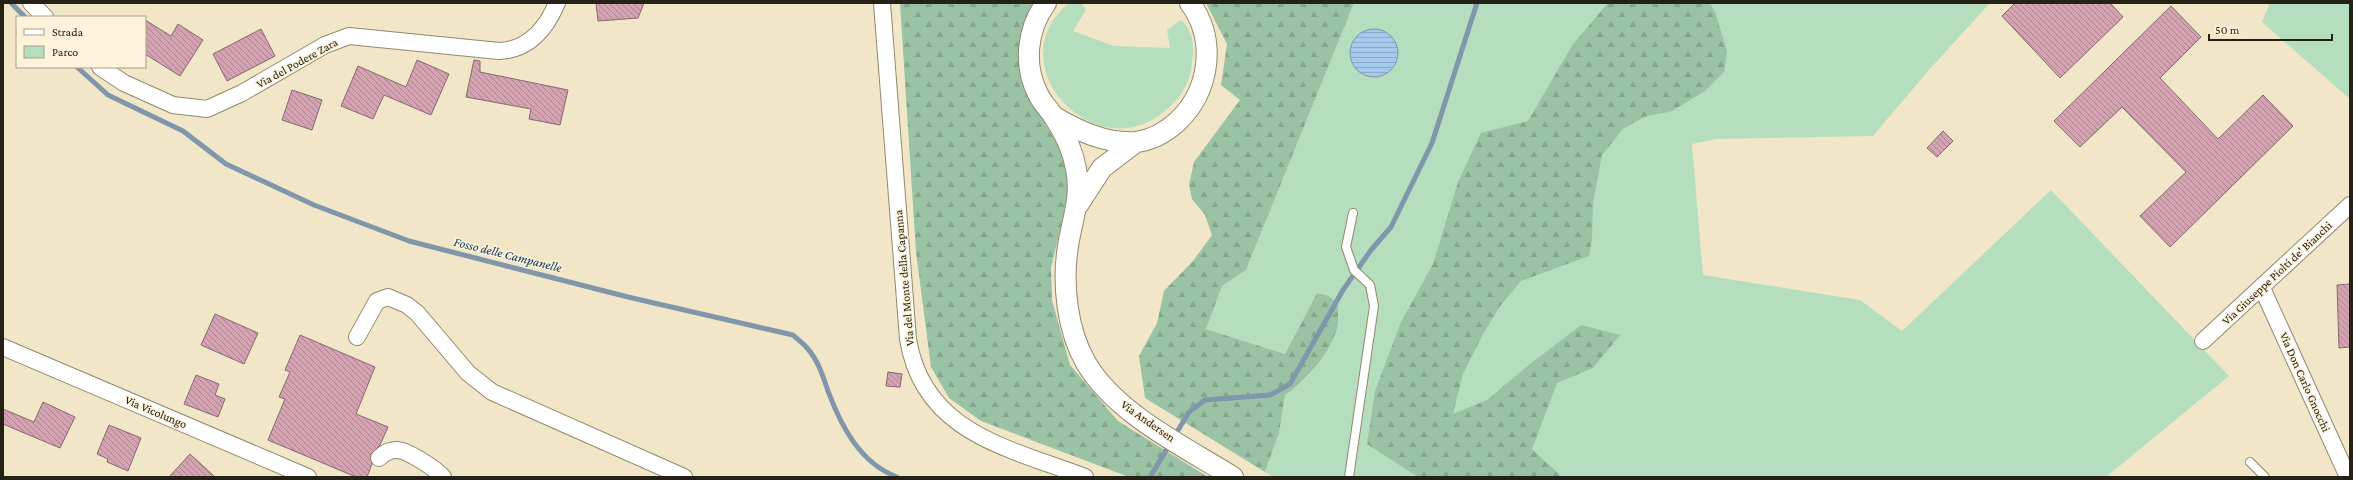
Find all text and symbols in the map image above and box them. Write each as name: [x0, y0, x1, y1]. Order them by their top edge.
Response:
legend: [16, 16, 146, 68]
scale bar: [2209, 16, 2332, 42]
text: 50 m: [2215, 23, 2240, 37]
text: Strada: [52, 25, 83, 39]
street label: Via del Podere Zara: [254, 35, 341, 91]
text: Parco: [52, 45, 78, 59]
street label: Via del Monte della Capanna: [891, 209, 917, 347]
street label: Via Giuseppe Piolti de' Bianchi: [2219, 218, 2335, 328]
water label: Fosso delle Campanelle: [452, 234, 563, 275]
street label: Via Don Carlo Gnocchi: [2277, 330, 2333, 434]
street label: Via Vicolungo: [123, 393, 189, 431]
street label: Via Andersen: [1118, 397, 1178, 445]

